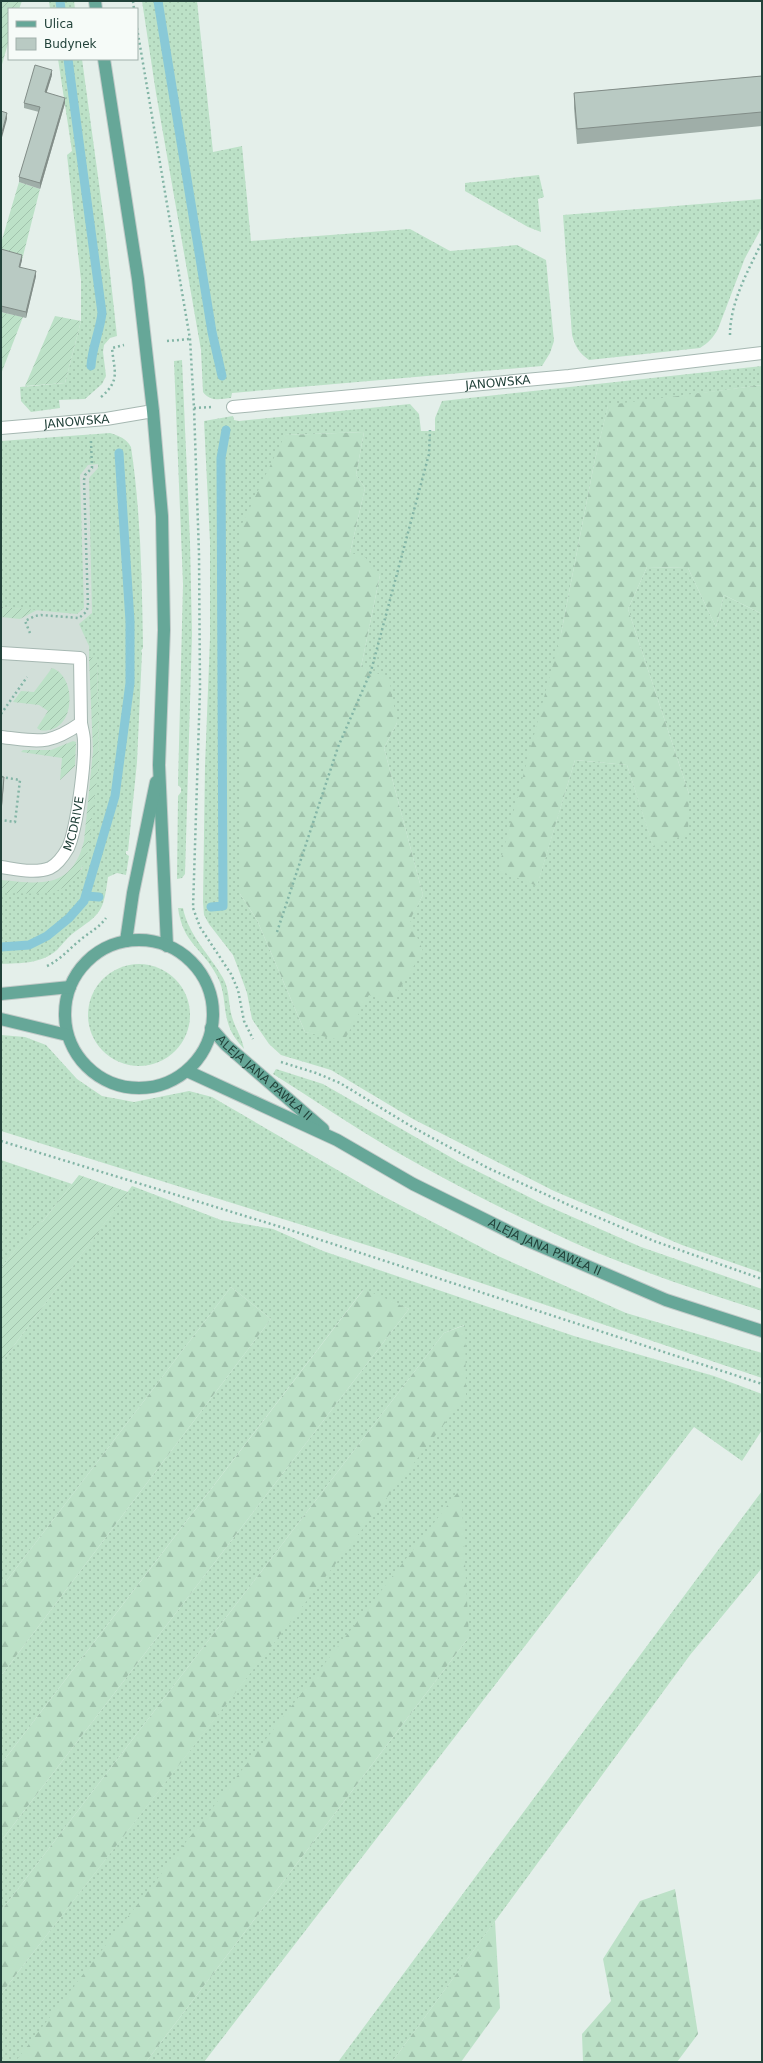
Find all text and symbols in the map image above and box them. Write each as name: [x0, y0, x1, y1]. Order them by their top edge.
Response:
legend: [8, 8, 138, 60]
text: Ulica: [44, 17, 73, 31]
text: Budynek: [44, 37, 97, 51]
street label: JANOWSKA: [464, 373, 532, 393]
street label: JANOWSKA: [43, 412, 111, 431]
street label: MCDRIVE: [61, 795, 87, 853]
street label: ALEJA JANA PAWŁA II: [214, 1032, 315, 1123]
street label: ALEJA JANA PAWŁA II: [486, 1215, 603, 1278]

